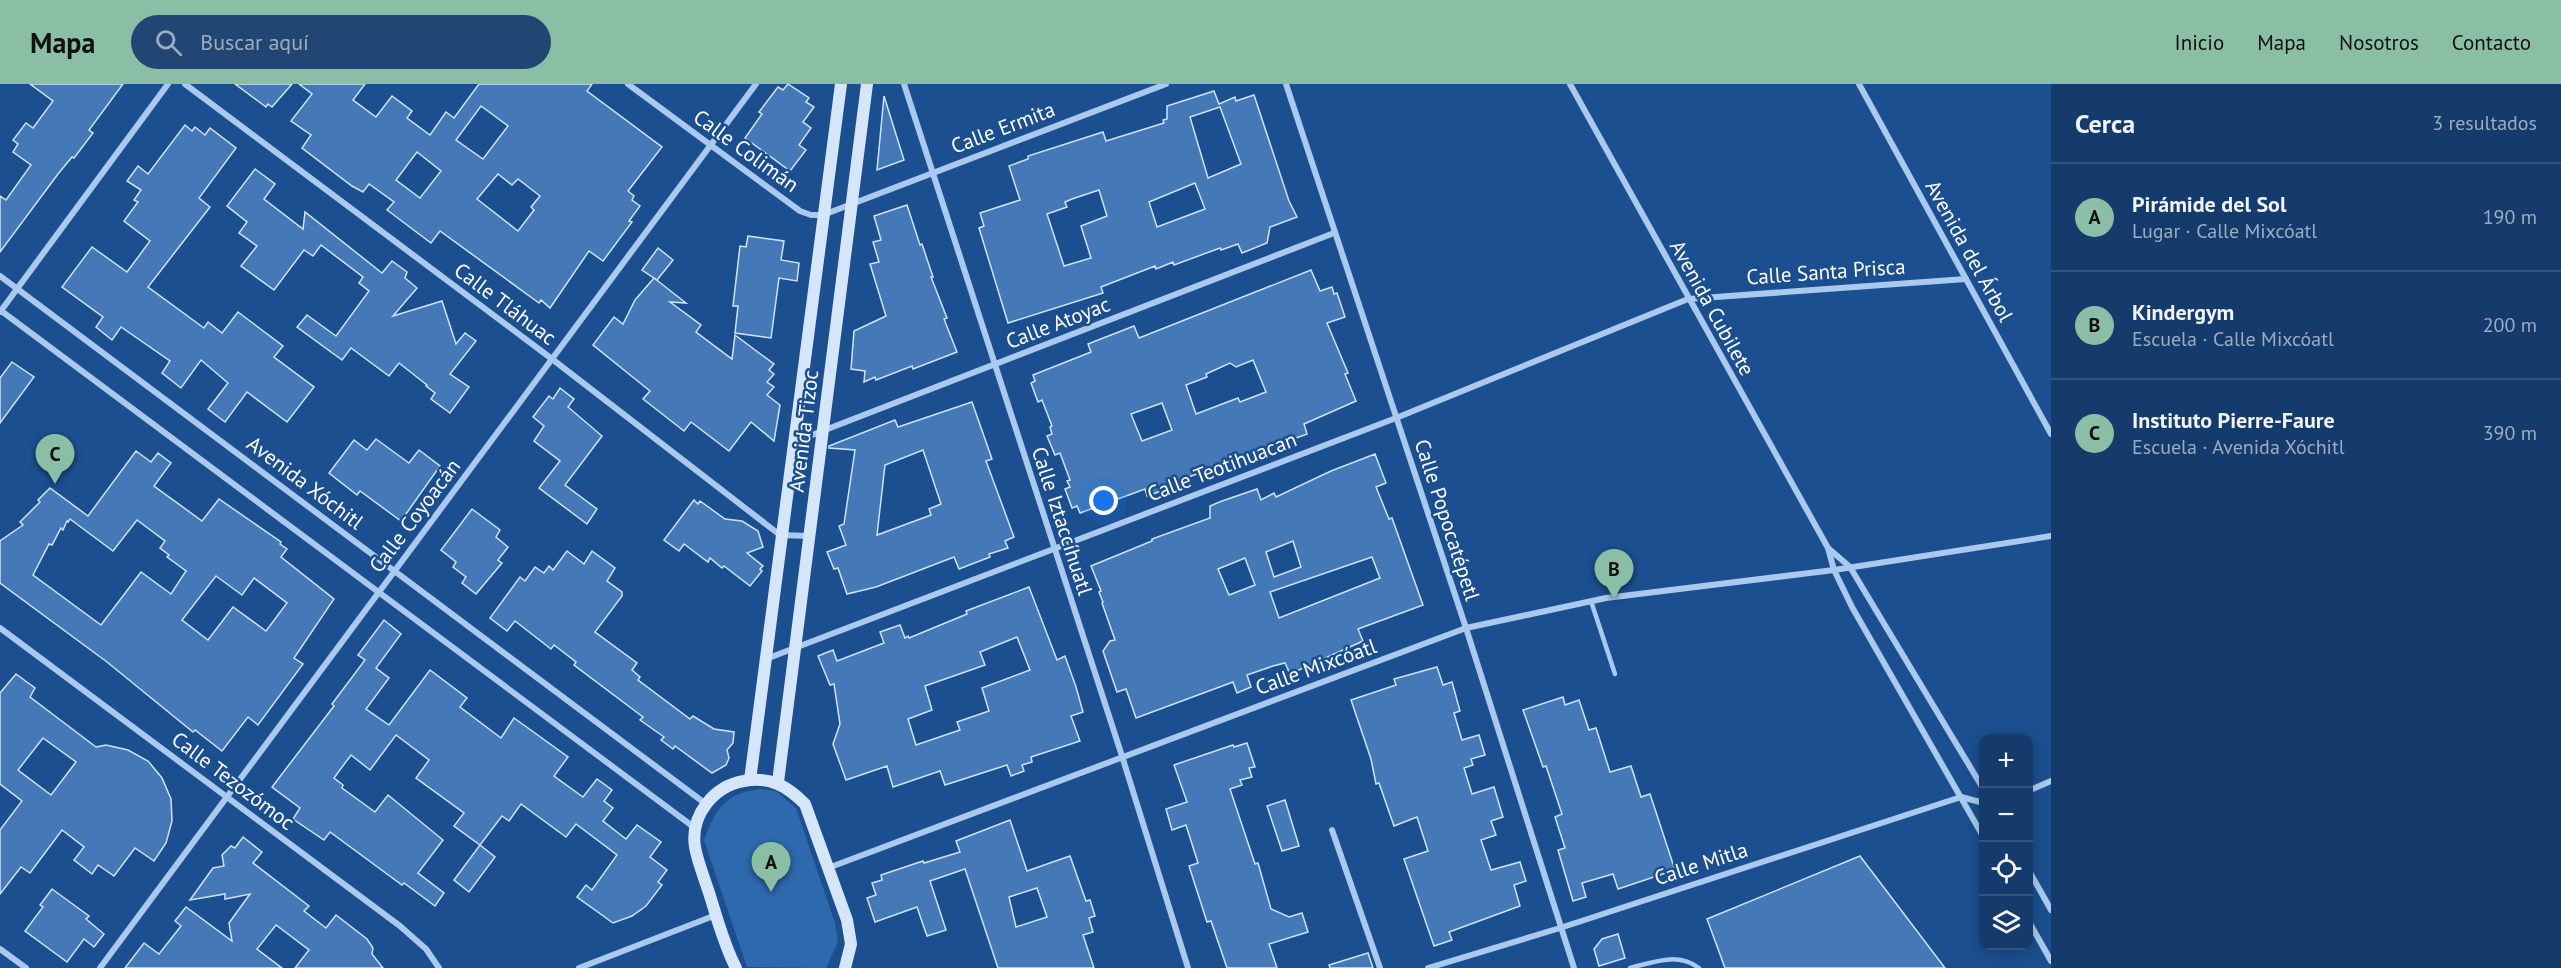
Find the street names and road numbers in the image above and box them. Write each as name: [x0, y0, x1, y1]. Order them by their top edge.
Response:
street label: Calle Ermita: [947, 95, 1059, 160]
street label: Calle Colimán: [688, 103, 804, 198]
street label: Avenida del Árbol: [1919, 175, 2019, 326]
street label: Avenida Cubilete: [1664, 235, 1761, 380]
street label: Calle Santa Prisca: [1746, 252, 1906, 291]
street label: Calle Tláhuac: [449, 256, 562, 351]
street label: Calle Atoyac: [1002, 290, 1114, 355]
street label: Avenida Tizoc: [783, 368, 824, 494]
street label: Calle Teotihuacan: [1143, 426, 1300, 507]
street label: Avenida Xóchitl: [242, 430, 369, 535]
street label: Calle Popocatépetl: [1409, 436, 1486, 604]
street label: Calle Iztaccíhuatl: [1026, 443, 1099, 598]
street label: Calle Coyoacán: [363, 453, 466, 578]
street label: Calle Mixcóatl: [1252, 632, 1380, 701]
street label: Calle Tezozómoc: [166, 725, 300, 836]
street label: Calle Mitla: [1651, 836, 1751, 891]

